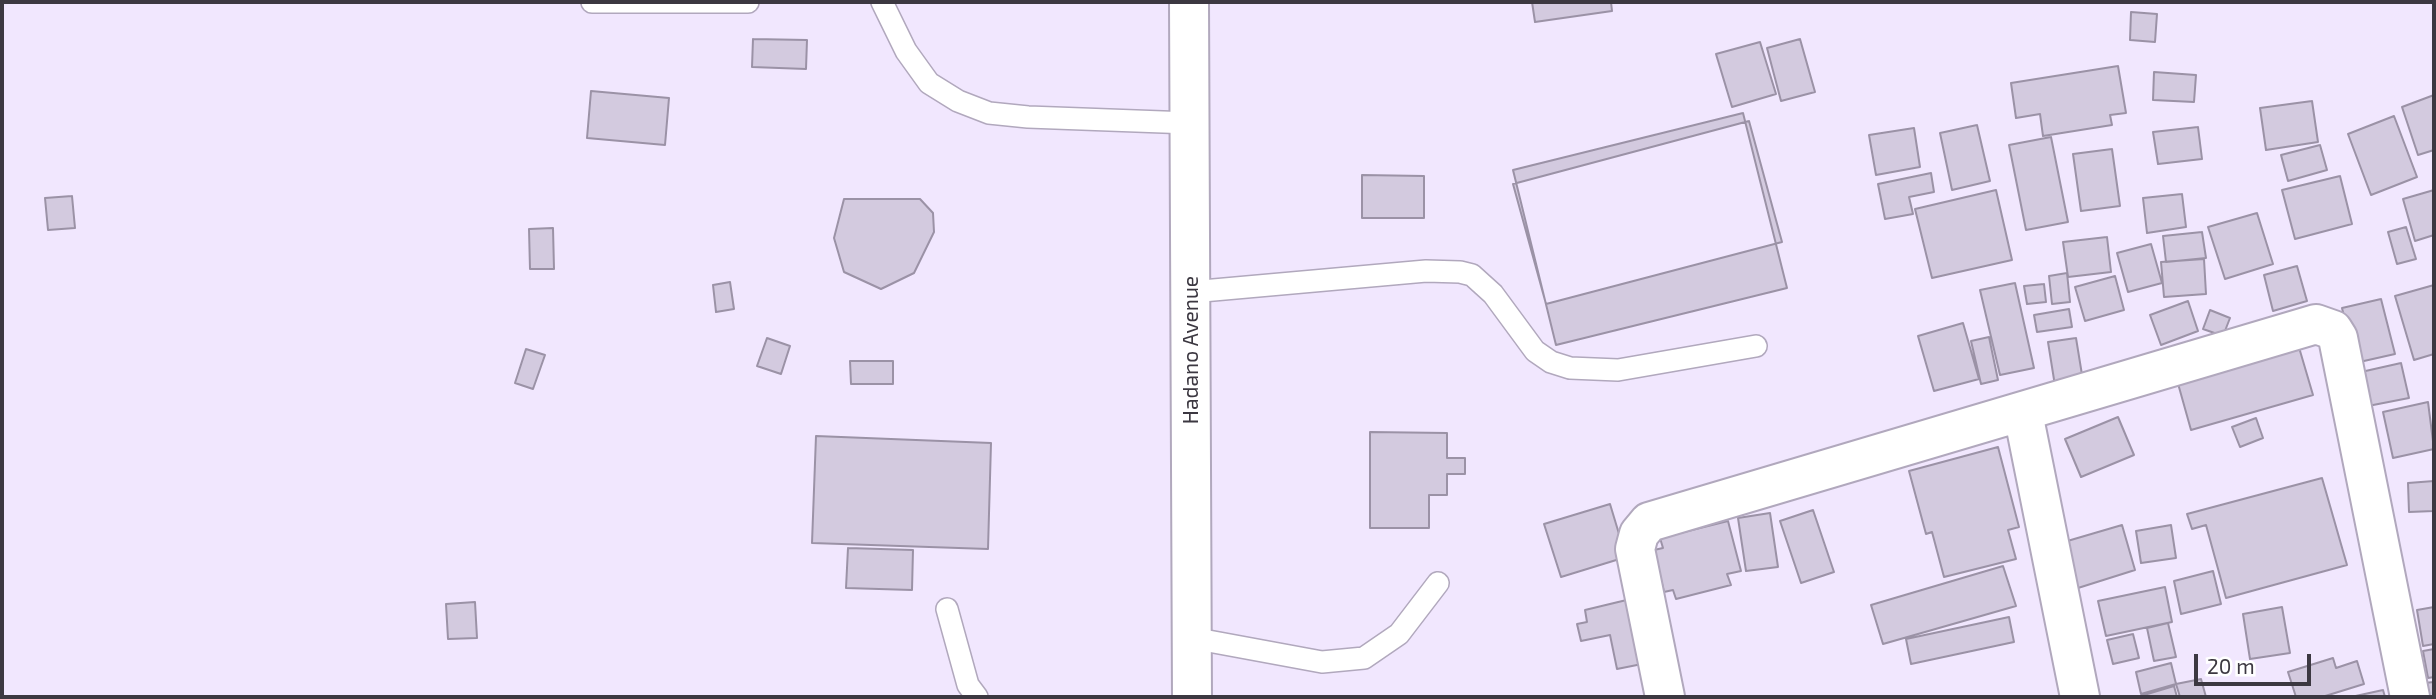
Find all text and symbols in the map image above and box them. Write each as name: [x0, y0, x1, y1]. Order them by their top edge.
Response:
street label: Hadano Avenue: [1178, 276, 1204, 424]
scale bar: [2198, 640, 2315, 684]
text: 20 m: [2207, 653, 2255, 678]

